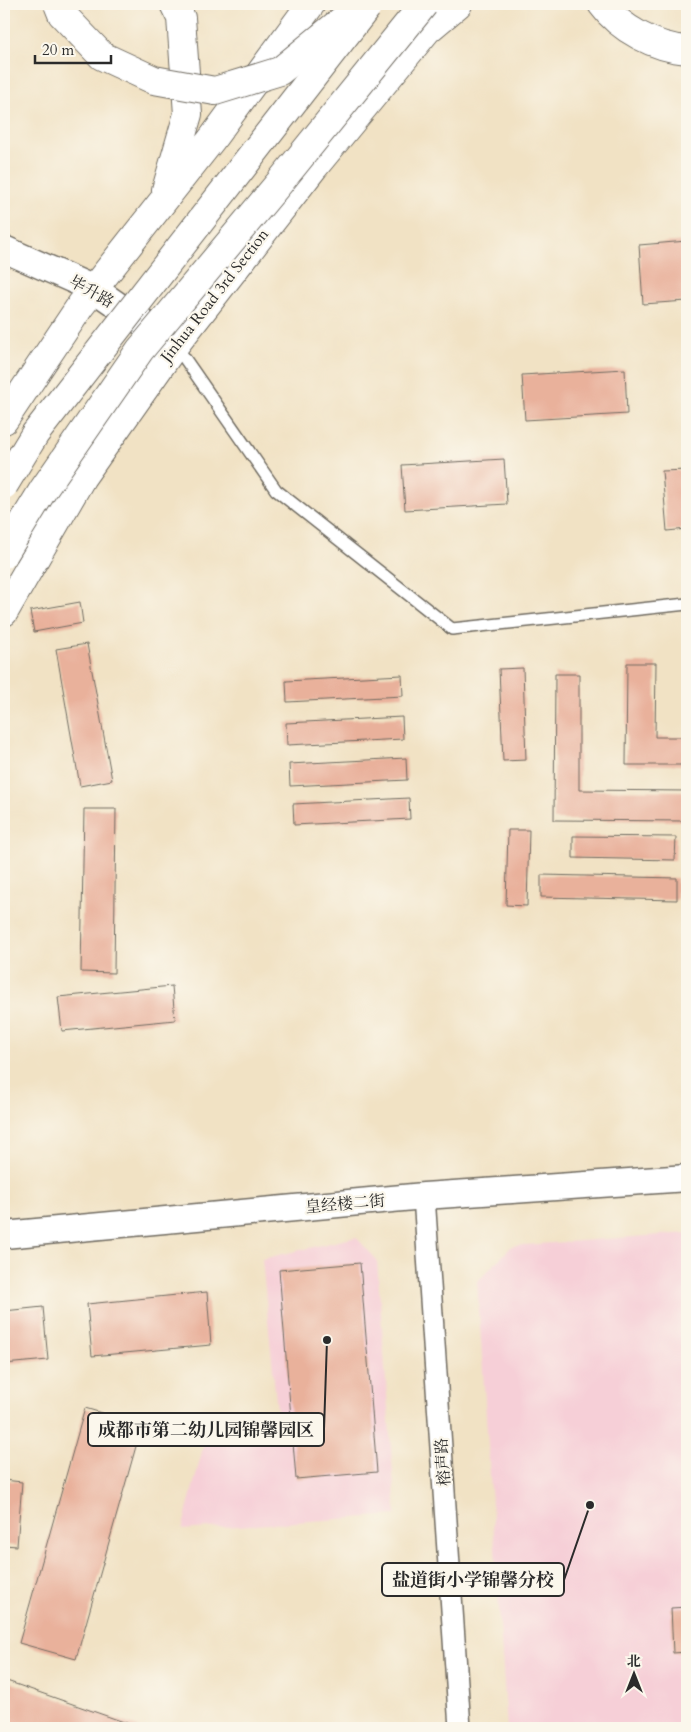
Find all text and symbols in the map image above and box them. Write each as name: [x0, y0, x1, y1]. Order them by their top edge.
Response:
scale bar: [35, 32, 111, 64]
text: 20 m: [42, 40, 74, 60]
street label: Jinhua Road 3rd Section: [154, 224, 274, 369]
street label: 毕升路: [65, 271, 118, 313]
street label: 皇经楼二街: [304, 1190, 386, 1218]
callout: 成都市第二幼儿园锦馨园区: [88, 1413, 324, 1446]
text: 成都市第二幼儿园锦馨园区: [98, 1418, 314, 1443]
street label: 榕声路: [430, 1437, 456, 1487]
callout: 盐道街小学锦馨分校: [382, 1563, 564, 1596]
text: 盐道街小学锦馨分校: [392, 1568, 554, 1593]
north arrow: [608, 1650, 658, 1700]
text: 北: [627, 1652, 641, 1671]

